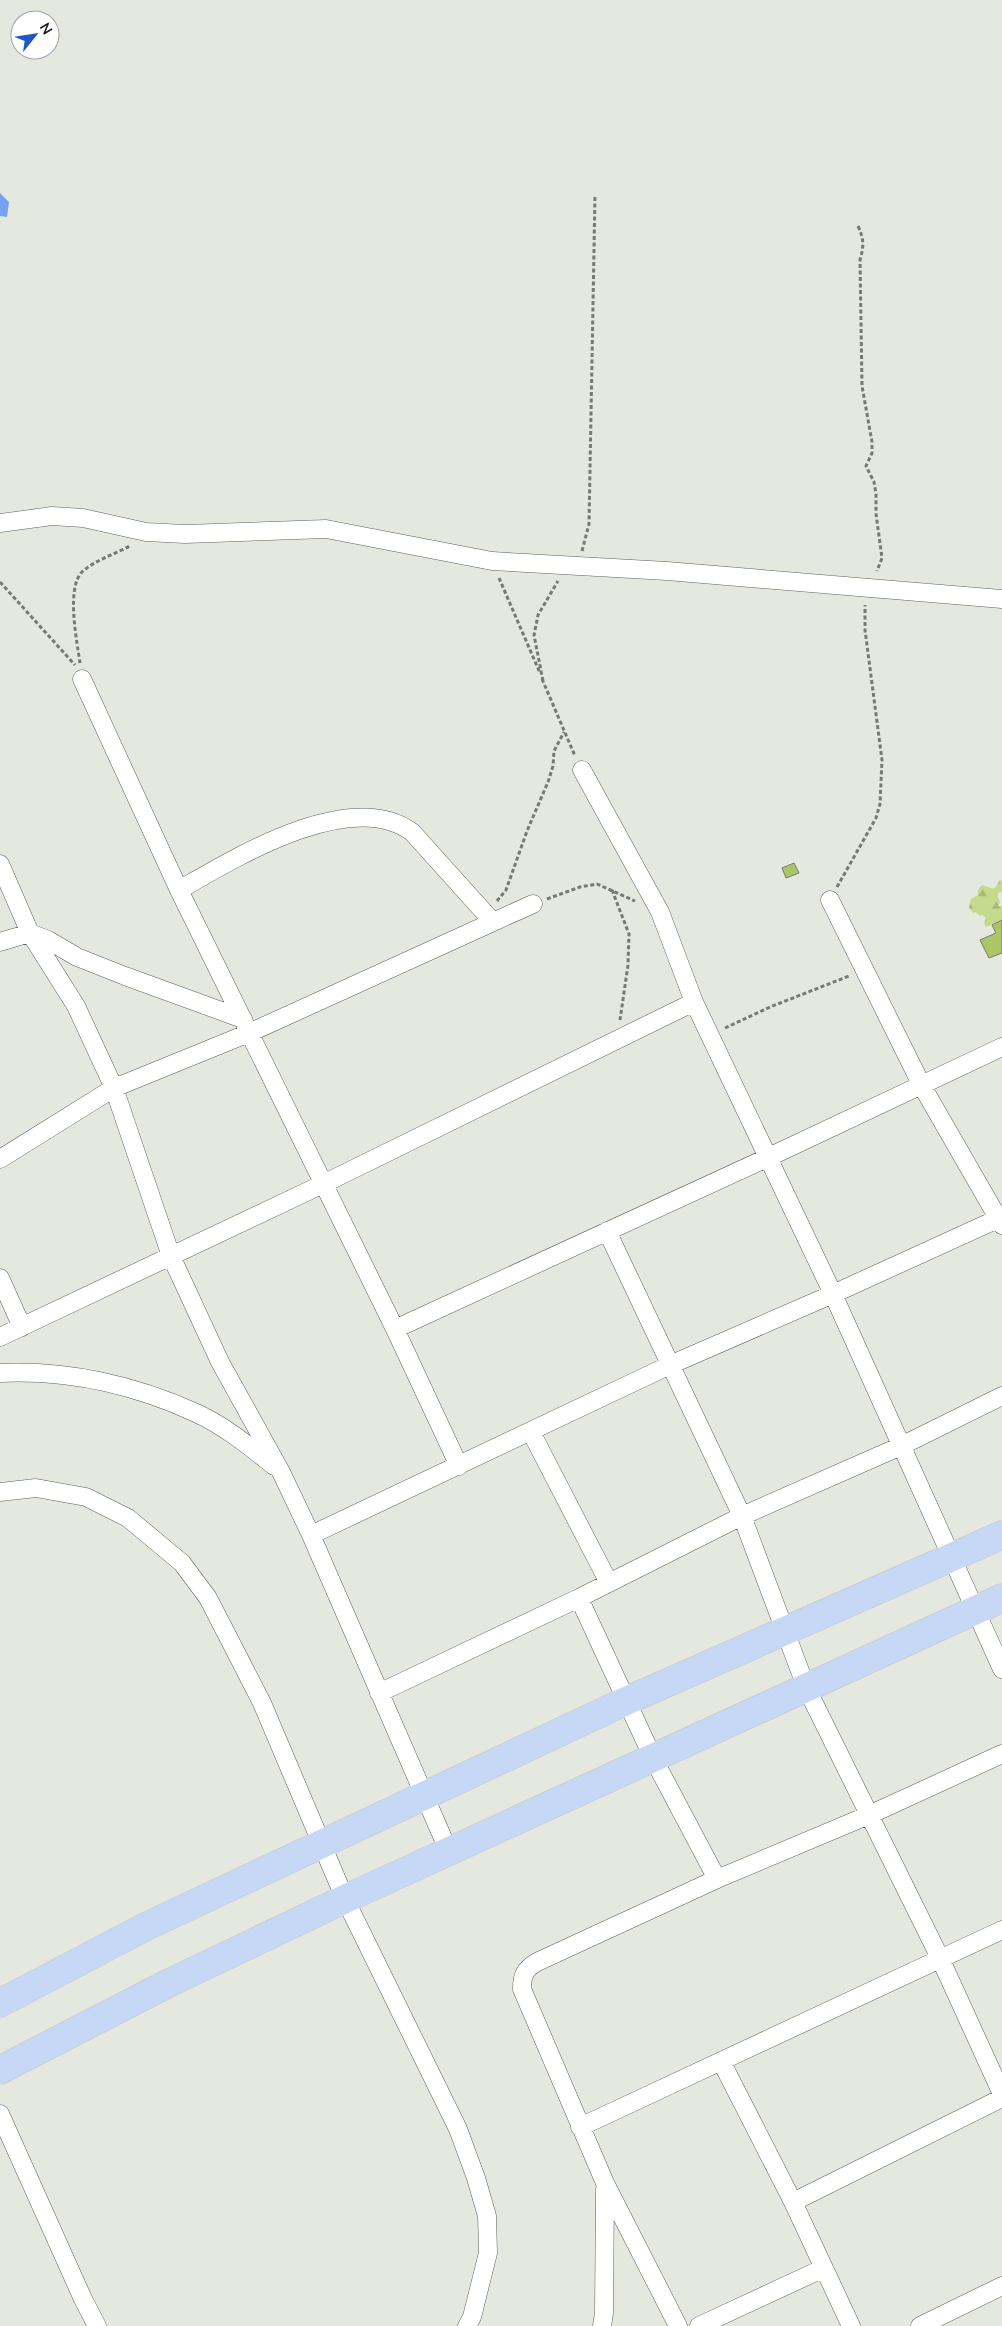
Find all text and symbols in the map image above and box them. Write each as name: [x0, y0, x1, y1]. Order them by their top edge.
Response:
north arrow: [10, 10, 60, 60]
text: N: [35, 19, 57, 38]

